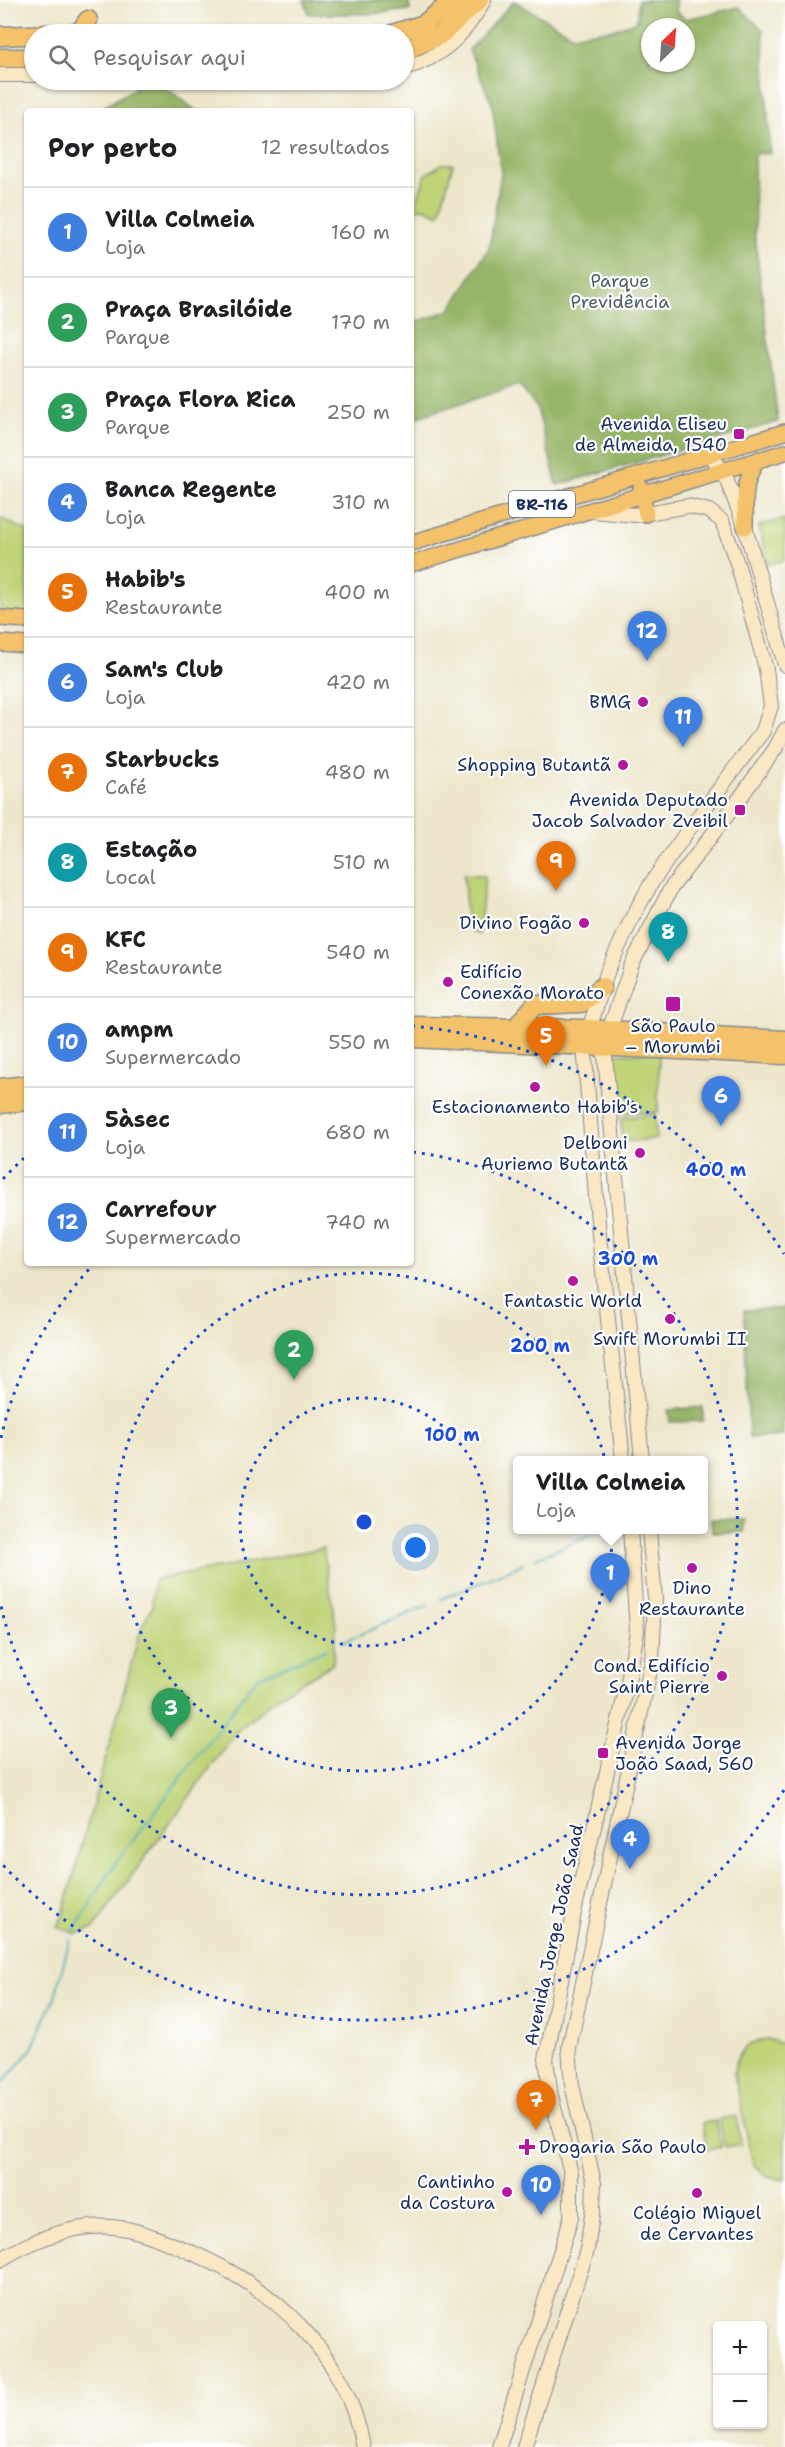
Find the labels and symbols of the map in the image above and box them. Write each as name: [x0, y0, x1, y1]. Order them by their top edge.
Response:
north arrow: [641, 18, 695, 72]
park label: Parque Previdência: [571, 269, 669, 314]
place label: Avenida Eliseu de Almeida, 1540: [575, 412, 727, 457]
marker: Avenida Eliseu de Almeida, 1540: [732, 427, 746, 441]
road number: BR-116: [509, 491, 575, 517]
pin: 12: [628, 612, 666, 661]
place label: BMG: [589, 690, 631, 714]
marker: BMG: [636, 695, 650, 709]
pin: 11: [664, 698, 702, 747]
place label: Shopping Butantã: [457, 753, 611, 777]
marker: Shopping Butantã: [616, 758, 630, 772]
place label: Avenida Deputado Jacob Salvador Zveibil: [532, 788, 729, 833]
marker: Avenida Deputado Jacob Salvador Zveibil: [733, 803, 747, 817]
pin: 9: [536, 842, 576, 891]
place label: Divino Fogão: [460, 911, 572, 935]
pin: 8: [648, 912, 688, 962]
marker: Divino Fogão: [577, 916, 591, 930]
place label: Edifício Conexão Morato: [460, 960, 604, 1005]
marker: Edifício Conexão Morato: [441, 975, 455, 989]
marker: São Paulo – Morumbi: [664, 995, 682, 1013]
place label: São Paulo – Morumbi: [625, 1014, 721, 1059]
pin: 5: [526, 1016, 566, 1066]
pin: 6: [702, 1076, 740, 1126]
marker: Estacionamento Habib's: [528, 1080, 542, 1094]
place label: Estacionamento Habib's: [432, 1095, 638, 1119]
place label: Delboni Auriemo Butantã: [481, 1131, 628, 1176]
marker: Delboni Auriemo Butantã: [633, 1146, 647, 1160]
text: 400 m: [686, 1158, 747, 1182]
text: 300 m: [598, 1247, 659, 1271]
marker: Fantastic World: [566, 1274, 580, 1288]
place label: Fantastic World: [504, 1289, 642, 1313]
marker: Swift Morumbi II: [663, 1312, 677, 1326]
place label: Swift Morumbi II: [593, 1327, 747, 1351]
pin: 2: [274, 1330, 314, 1380]
text: 200 m: [510, 1334, 571, 1358]
text: 100 m: [424, 1423, 480, 1447]
centre of rings: [354, 1512, 374, 1532]
your location: [401, 1533, 430, 1562]
pin: 1: [590, 1554, 630, 1603]
marker: Dino Restaurante: [685, 1561, 699, 1575]
place label: Dino Restaurante: [639, 1576, 745, 1621]
place label: Cond. Edifício Saint Pierre: [593, 1654, 710, 1699]
marker: Cond. Edifício Saint Pierre: [715, 1669, 729, 1683]
pin: 3: [152, 1688, 190, 1738]
place label: Avenida Jorge João Saad, 560: [615, 1731, 754, 1776]
marker: Avenida Jorge João Saad, 560: [596, 1746, 610, 1760]
pin: 4: [610, 1820, 650, 1869]
street label: Avenida Jorge João Saad: [519, 1822, 589, 2048]
pin: 7: [516, 2080, 556, 2130]
place label: Drogaria São Paulo: [539, 2135, 706, 2159]
marker: Drogaria São Paulo: [520, 2140, 534, 2154]
pin: 10: [522, 2166, 560, 2215]
place label: Cantinho da Costura: [400, 2170, 495, 2215]
marker: Cantinho da Costura: [500, 2185, 514, 2199]
marker: Colégio Miguel de Cervantes: [690, 2186, 704, 2200]
place label: Colégio Miguel de Cervantes: [633, 2201, 762, 2246]

